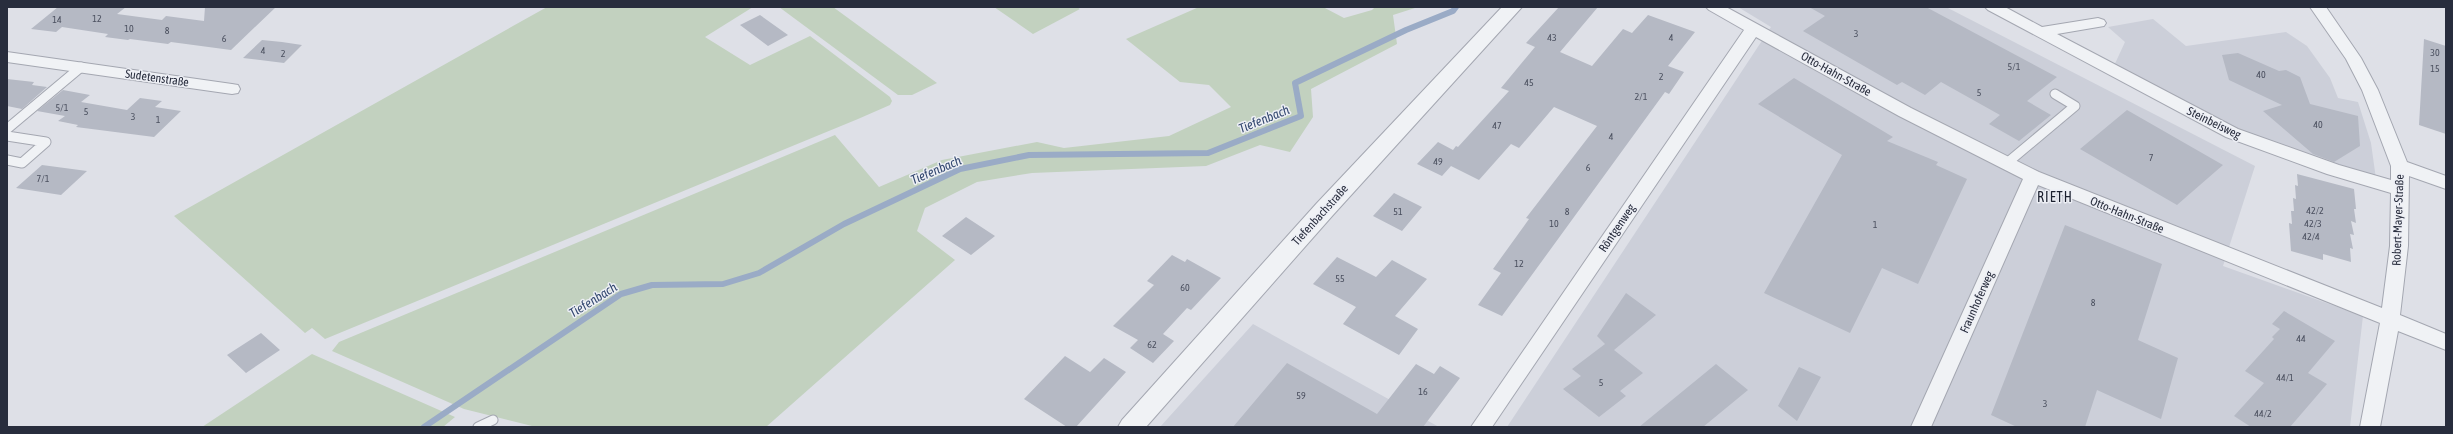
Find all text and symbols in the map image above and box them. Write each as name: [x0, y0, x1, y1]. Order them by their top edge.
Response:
house number: 12: [92, 13, 102, 24]
house number: 14: [52, 14, 62, 25]
house number: 10: [124, 23, 134, 34]
house number: 8: [165, 25, 170, 36]
house number: 3: [1854, 28, 1859, 39]
house number: 43: [1547, 32, 1557, 43]
house number: 4: [1669, 32, 1674, 43]
house number: 6: [222, 33, 227, 44]
house number: 4: [261, 45, 266, 56]
house number: 30: [2430, 47, 2440, 58]
house number: 2: [281, 48, 286, 59]
street label: Otto-Hahn-Straße: [1798, 49, 1874, 99]
house number: 5/1: [2008, 61, 2021, 72]
house number: 15: [2430, 63, 2440, 74]
street label: Sudetenstraße: [124, 67, 190, 89]
house number: 40: [2256, 69, 2266, 80]
house number: 2: [1659, 71, 1664, 82]
house number: 45: [1524, 77, 1534, 88]
house number: 5: [1977, 87, 1982, 98]
house number: 2/1: [1635, 91, 1648, 102]
house number: 5/1: [56, 102, 69, 113]
water label: Tiefenbach: [1236, 102, 1292, 136]
street label: Steinbeisweg: [2185, 104, 2244, 142]
house number: 5: [84, 106, 89, 117]
house number: 3: [131, 111, 136, 122]
house number: 1: [156, 114, 161, 125]
house number: 40: [2313, 119, 2323, 130]
house number: 47: [1492, 120, 1502, 131]
house number: 4: [1609, 131, 1614, 142]
water label: Tiefenbach: [908, 152, 964, 187]
house number: 7: [2149, 152, 2154, 163]
house number: 49: [1433, 156, 1443, 167]
house number: 6: [1586, 162, 1591, 173]
house number: 7/1: [37, 173, 50, 184]
street label: Robert-Mayer-Straße: [2389, 174, 2407, 266]
street label: Tiefenbachstraße: [1289, 182, 1351, 248]
district label: RIETH: [2037, 189, 2073, 205]
street label: Otto-Hahn-Straße: [2088, 194, 2166, 236]
street label: Röntgenweg: [1596, 201, 1639, 255]
house number: 42/2: [2306, 205, 2324, 216]
house number: 51: [1393, 206, 1403, 217]
house number: 8: [1565, 206, 1570, 217]
house number: 10: [1549, 218, 1559, 229]
house number: 42/3: [2304, 218, 2322, 229]
house number: 1: [1873, 219, 1878, 230]
house number: 42/4: [2302, 231, 2320, 242]
house number: 12: [1514, 258, 1524, 269]
street label: Fraunhoferweg: [1957, 268, 1997, 335]
house number: 55: [1335, 273, 1345, 284]
water label: Tiefenbach: [566, 279, 620, 321]
house number: 60: [1180, 282, 1190, 293]
house number: 8: [2091, 297, 2096, 308]
house number: 44: [2296, 333, 2306, 344]
house number: 62: [1147, 339, 1157, 350]
house number: 44/1: [2276, 372, 2294, 383]
house number: 5: [1599, 377, 1604, 388]
house number: 16: [1418, 386, 1428, 397]
house number: 59: [1296, 390, 1306, 401]
house number: 3: [2043, 398, 2048, 409]
house number: 44/2: [2254, 408, 2272, 419]

